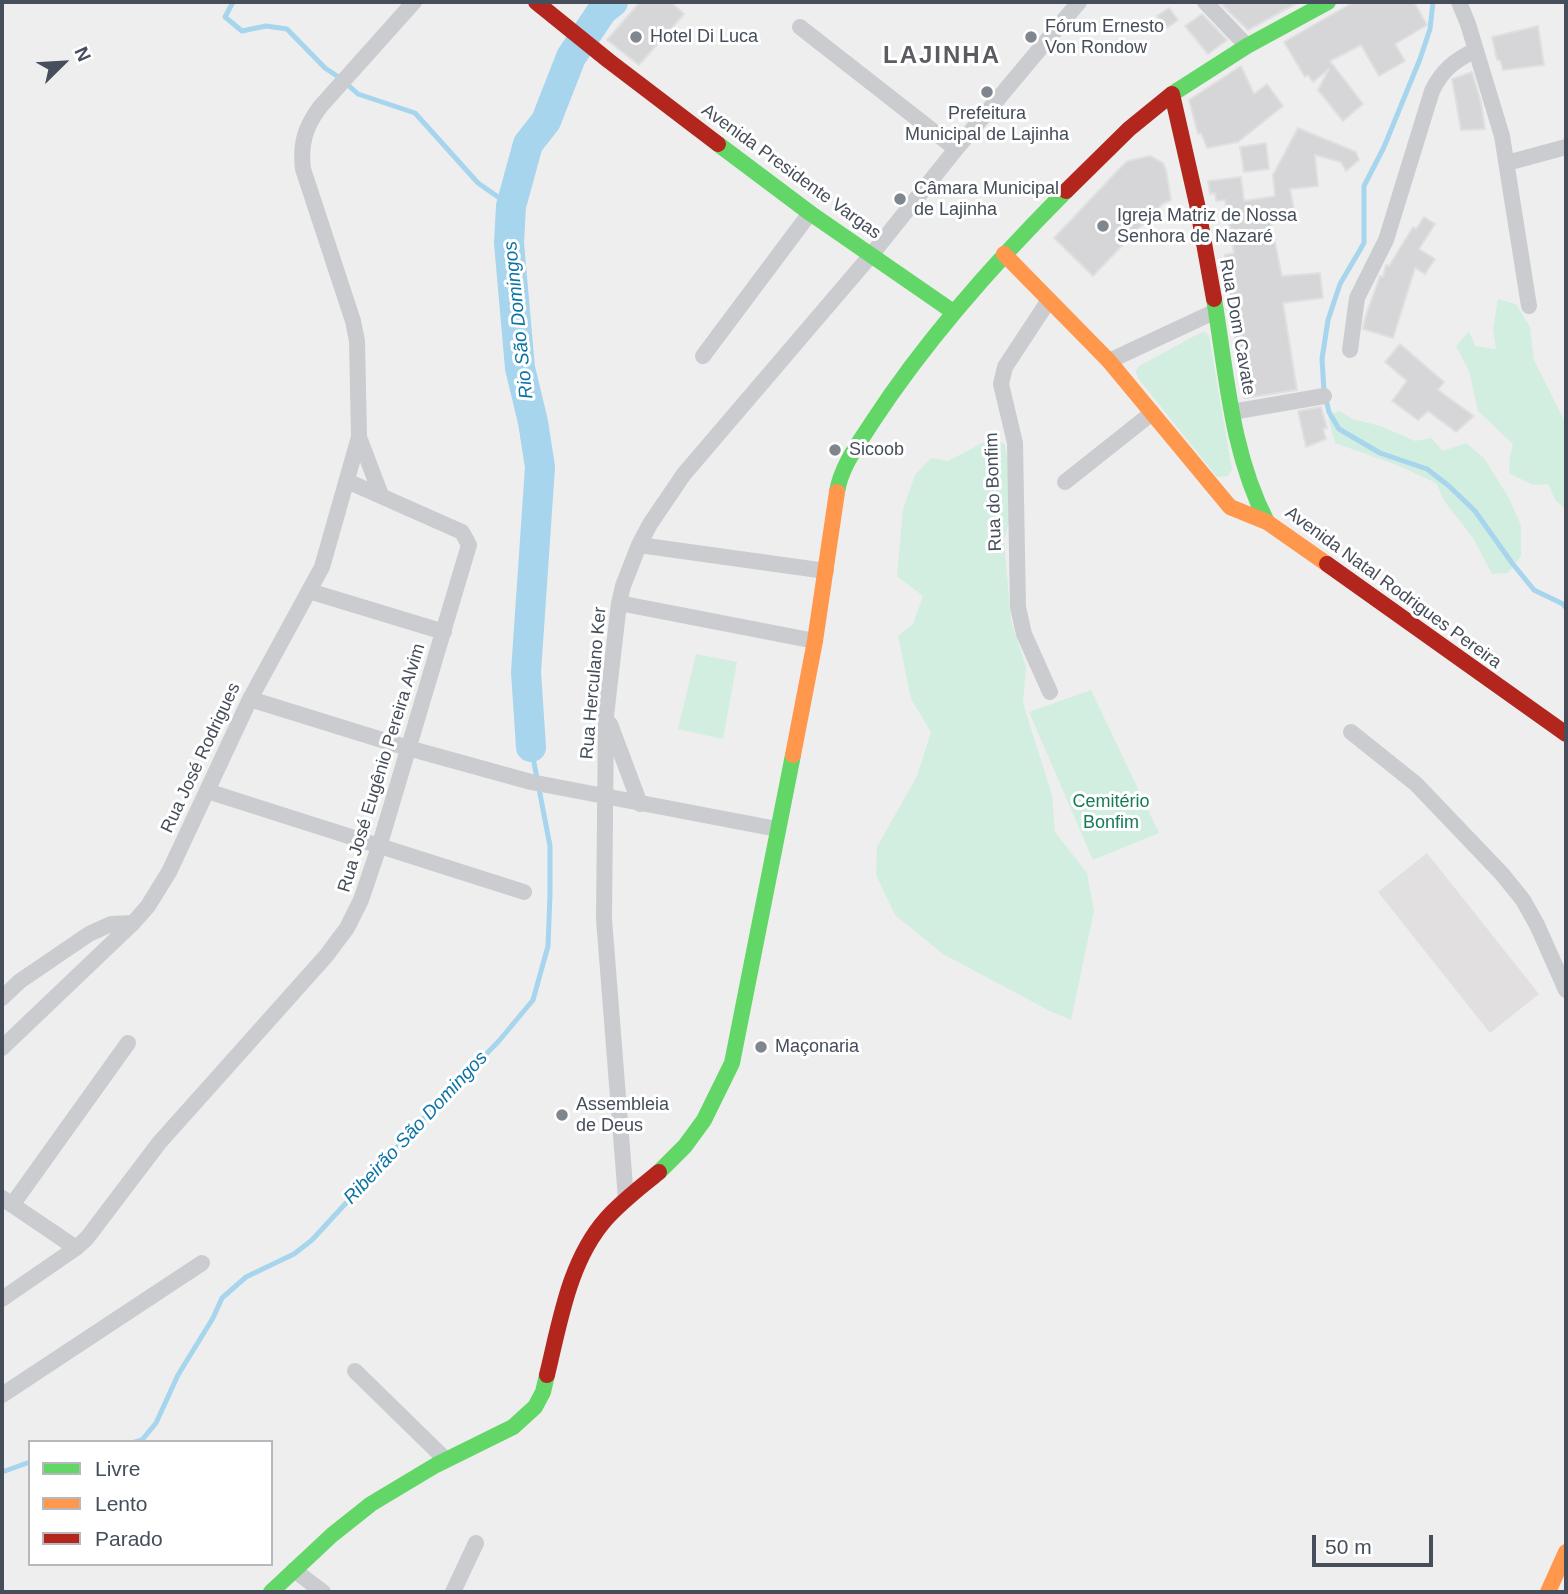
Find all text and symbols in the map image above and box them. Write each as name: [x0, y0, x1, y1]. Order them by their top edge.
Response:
place label: Fórum Ernesto Von Rondow: [1045, 16, 1164, 58]
place label: Hotel Di Luca: [650, 26, 758, 48]
north arrow: [28, 28, 98, 98]
marker: Hotel Di Luca: [628, 29, 644, 45]
marker: Fórum Ernesto Von Rondow: [1023, 29, 1039, 45]
district label: LAJINHA: [884, 42, 1000, 70]
text: N: [70, 44, 95, 65]
marker: Prefeitura Municipal de Lajinha: [979, 84, 995, 100]
street label: Avenida Presidente Vargas: [697, 100, 885, 244]
place label: Prefeitura Municipal de Lajinha: [905, 103, 1069, 146]
place label: Câmara Municipal de Lajinha: [914, 178, 1059, 220]
marker: Câmara Municipal de Lajinha: [892, 191, 908, 207]
place label: Igreja Matriz de Nossa Senhora de Nazaré: [1117, 205, 1297, 248]
marker: Igreja Matriz de Nossa Senhora de Nazaré: [1095, 218, 1111, 234]
water label: Rio São Domingos: [499, 240, 539, 400]
street label: Rua Dom Cavate: [1214, 257, 1260, 397]
street label: Rua do Bonfim: [981, 432, 1007, 552]
place label: Sicoob: [849, 439, 904, 461]
marker: Sicoob: [827, 442, 843, 458]
street label: Avenida Natal Rodrigues Pereira: [1281, 502, 1505, 674]
street label: Rua Herculano Ker: [577, 606, 611, 760]
street label: Rua José Eugênio Pereira Alvim: [334, 641, 430, 895]
street label: Rua José Rodrigues: [157, 680, 245, 836]
park label: Cemitério Bonfim: [1072, 791, 1150, 834]
place label: Maçonaria: [775, 1036, 859, 1058]
marker: Maçonaria: [753, 1039, 769, 1055]
water label: Ribeirão São Domingos: [339, 1047, 493, 1209]
place label: Assembleia de Deus: [576, 1094, 669, 1136]
marker: Assembleia de Deus: [554, 1107, 570, 1123]
legend: [28, 1440, 273, 1566]
text: Livre: [95, 1457, 141, 1480]
text: Lento: [95, 1492, 148, 1515]
scale bar: [1316, 1520, 1437, 1564]
text: Parado: [95, 1527, 163, 1550]
text: 50 m: [1325, 1535, 1372, 1558]

